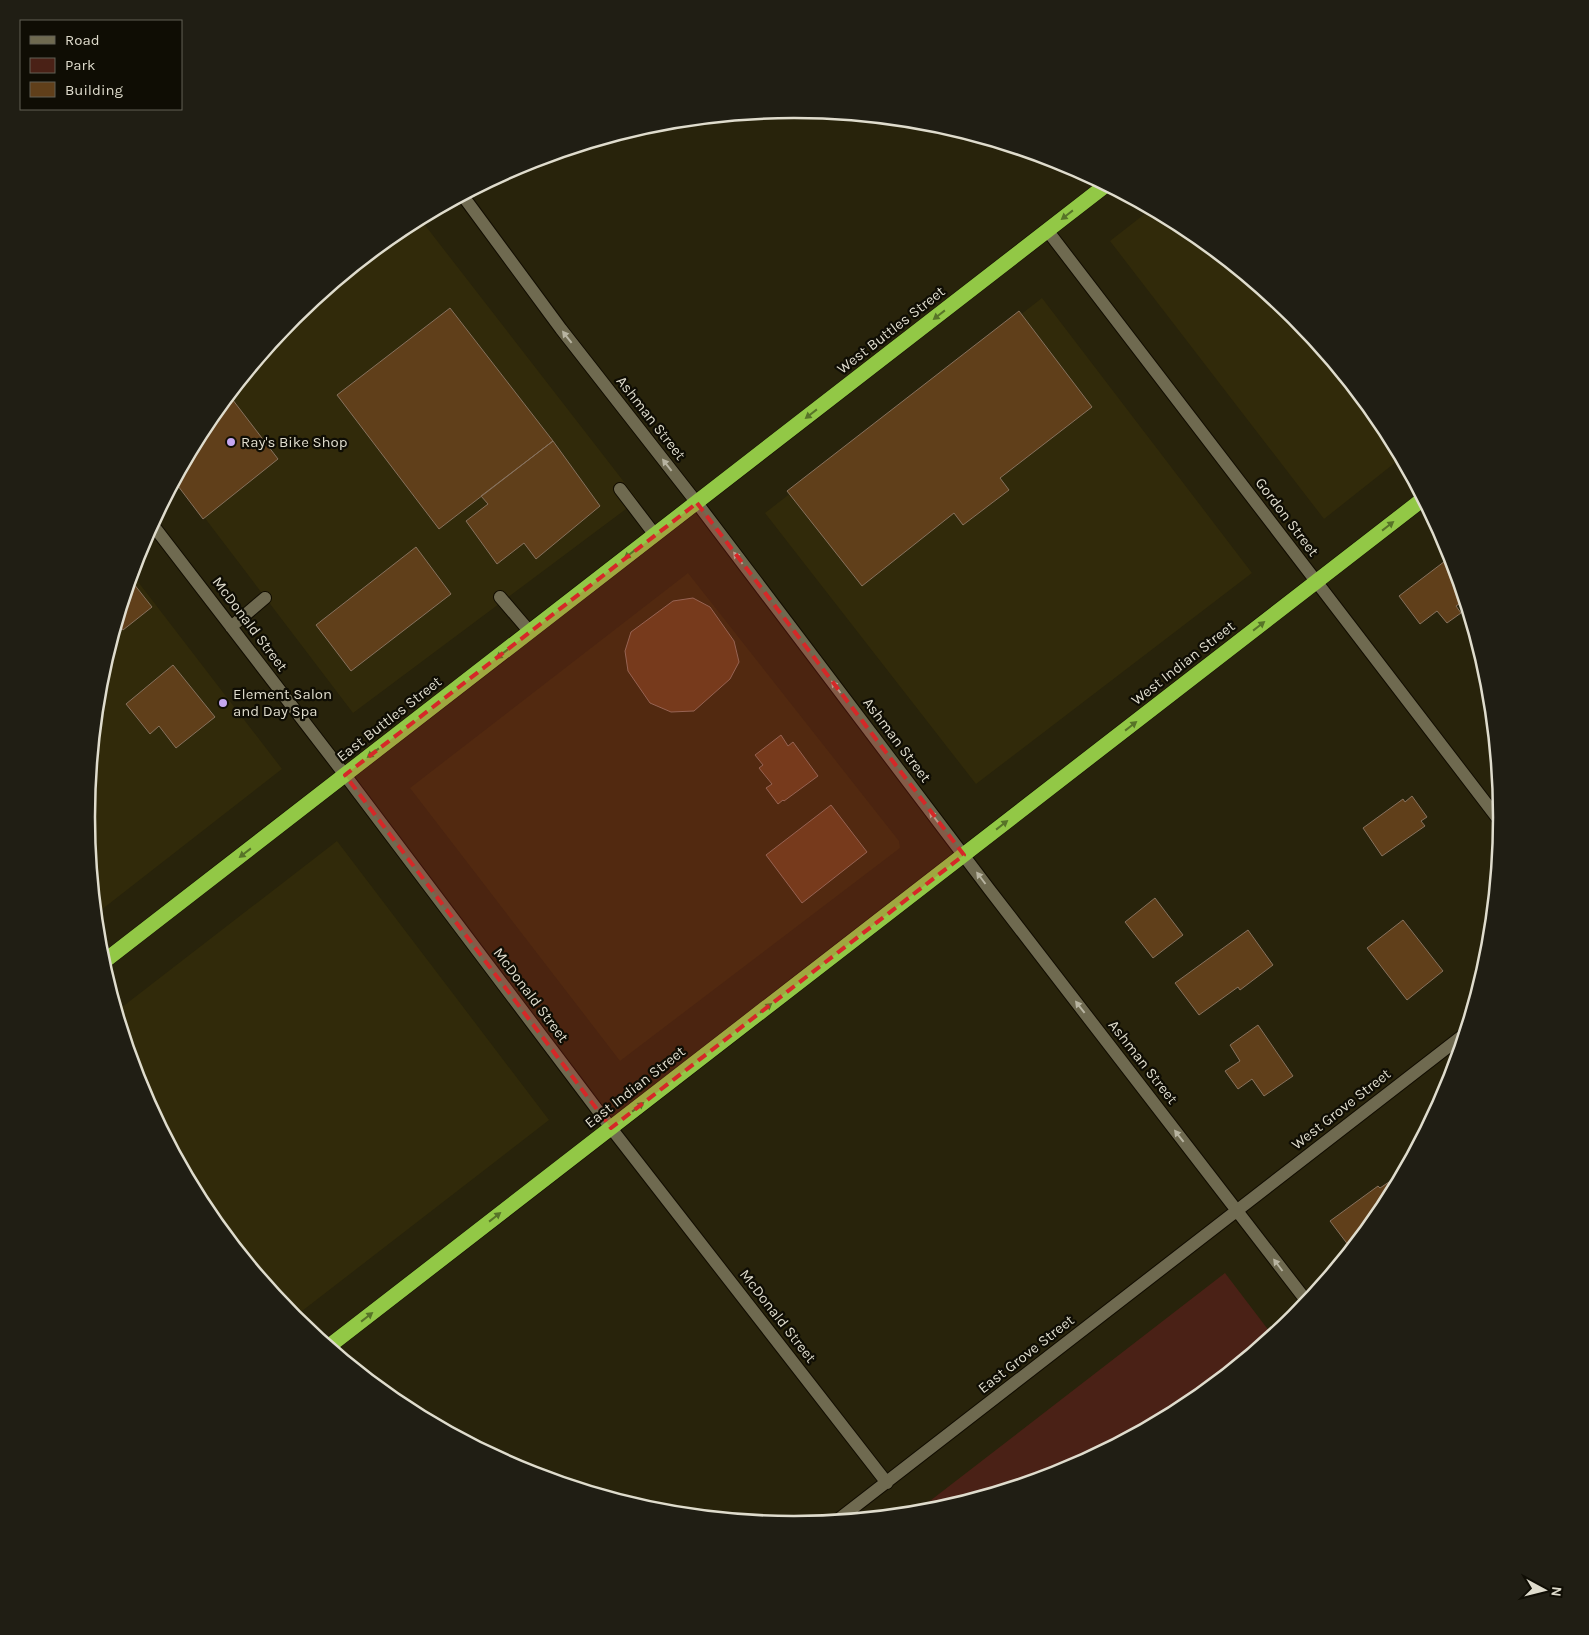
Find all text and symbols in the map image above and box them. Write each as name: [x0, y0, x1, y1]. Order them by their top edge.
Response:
legend: [20, 20, 182, 110]
text: Road: [65, 31, 100, 49]
text: Park: [65, 56, 95, 74]
text: Building: [65, 81, 123, 99]
one-way arrow: [1061, 209, 1074, 220]
street label: West Buttles Street: [833, 282, 949, 378]
one-way arrow: [933, 309, 946, 320]
one-way arrow: [561, 331, 572, 344]
street label: Ashman Street: [613, 372, 690, 464]
one-way arrow: [805, 409, 818, 420]
place label: Ray's Bike Shop: [241, 433, 348, 451]
marker: Ray's Bike Shop: [225, 436, 237, 448]
one-way arrow: [662, 458, 672, 472]
street label: Gordon Street: [1251, 474, 1323, 560]
one-way arrow: [1381, 521, 1394, 532]
one-way arrow: [624, 549, 637, 560]
one-way arrow: [733, 551, 743, 565]
street label: McDonald Street: [209, 573, 292, 675]
street label: West Indian Street: [1128, 617, 1239, 709]
one-way arrow: [1252, 621, 1265, 632]
one-way arrow: [496, 648, 509, 659]
street label: East Buttles Street: [333, 672, 445, 765]
one-way arrow: [831, 681, 842, 694]
place label: Element Salon and Day Spa: [233, 685, 332, 720]
street label: Ashman Street: [859, 694, 935, 786]
marker: Element Salon and Day Spa: [217, 697, 229, 709]
one-way arrow: [1124, 720, 1137, 731]
one-way arrow: [367, 748, 380, 759]
one-way arrow: [929, 811, 940, 824]
one-way arrow: [995, 820, 1008, 831]
one-way arrow: [238, 848, 252, 858]
one-way arrow: [976, 871, 986, 885]
street label: McDonald Street: [490, 944, 573, 1046]
one-way arrow: [1075, 1000, 1085, 1014]
one-way arrow: [759, 1003, 773, 1013]
street label: Ashman Street: [1105, 1016, 1182, 1108]
street label: East Indian Street: [581, 1042, 689, 1132]
street label: West Grove Street: [1288, 1064, 1394, 1153]
one-way arrow: [631, 1102, 644, 1113]
one-way arrow: [1174, 1129, 1184, 1143]
one-way arrow: [488, 1212, 501, 1223]
one-way arrow: [1273, 1258, 1283, 1272]
street label: McDonald Street: [736, 1266, 820, 1367]
one-way arrow: [360, 1311, 373, 1322]
street label: East Grove Street: [974, 1311, 1078, 1397]
north arrow: [1519, 1565, 1569, 1615]
text: N: [1547, 1586, 1565, 1598]

